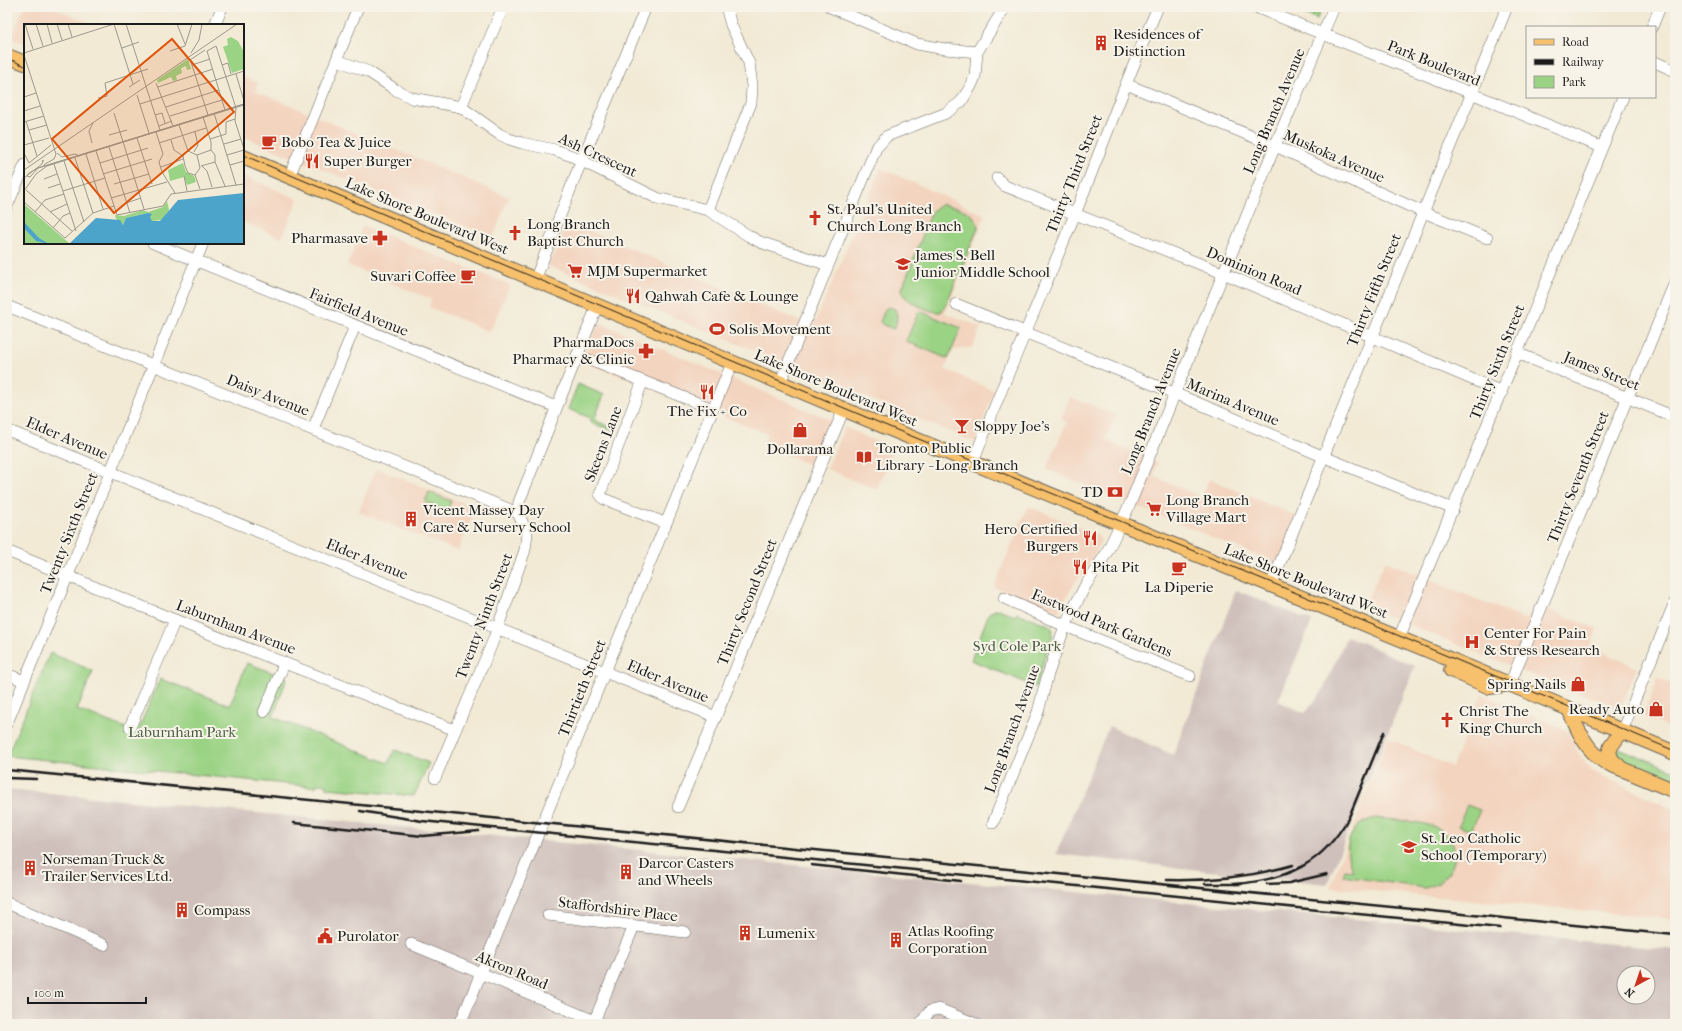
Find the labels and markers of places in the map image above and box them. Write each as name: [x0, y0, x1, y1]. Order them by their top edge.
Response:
place label: Residences of Distinction: [1113, 25, 1203, 60]
building icon: Residences of Distinction: [1092, 34, 1110, 52]
cafe icon: Bobo Tea & Juice: [260, 133, 278, 151]
place label: Bobo Tea & Juice: [281, 133, 392, 151]
restaurant icon: Super Burger: [303, 152, 321, 170]
place label: Super Burger: [324, 152, 412, 170]
place label: St. Paul's United Church Long Branch: [827, 200, 962, 235]
church icon: St. Paul's United Church Long Branch: [806, 209, 824, 227]
place label: Long Branch Baptist Church: [527, 215, 624, 250]
church icon: Long Branch Baptist Church: [506, 224, 524, 242]
place label: Pharmasave: [291, 229, 369, 247]
pharmacy icon: Pharmasave: [371, 229, 389, 247]
place label: James S. Bell Junior Middle School: [914, 246, 1050, 281]
school or university icon: James S. Bell Junior Middle School: [894, 255, 912, 273]
supermarket icon: MJM Supermarket: [566, 262, 584, 280]
place label: MJM Supermarket: [587, 262, 708, 280]
place label: Suvari Coffee: [370, 267, 457, 285]
cafe icon: Suvari Coffee: [459, 267, 477, 285]
restaurant icon: Qahwah Cafe & Lounge: [624, 287, 642, 305]
place label: Qahwah Cafe & Lounge: [645, 287, 799, 305]
sports icon: Solis Movement: [708, 320, 726, 338]
place label: Solis Movement: [729, 320, 831, 338]
place label: PharmaDocs Pharmacy & Clinic: [512, 333, 634, 368]
pharmacy icon: PharmaDocs Pharmacy & Clinic: [637, 342, 655, 360]
restaurant icon: The Fix + Co: [698, 383, 716, 401]
place label: The Fix + Co: [667, 402, 747, 420]
bar icon: Sloppy Joe's: [953, 417, 971, 435]
place label: Sloppy Joe's: [974, 417, 1050, 435]
shop icon: Dollarama: [791, 421, 809, 439]
place label: Toronto Public Library - Long Branch: [876, 439, 1019, 474]
place label: Dollarama: [767, 440, 835, 458]
library icon: Toronto Public Library - Long Branch: [855, 448, 873, 466]
place label: TD: [1081, 483, 1103, 501]
bank icon: TD: [1106, 483, 1124, 501]
place label: Long Branch Village Mart: [1165, 491, 1250, 526]
supermarket icon: Long Branch Village Mart: [1145, 500, 1163, 518]
place label: Vicent Massey Day Care & Nursery School: [422, 501, 571, 536]
building icon: Vicent Massey Day Care & Nursery School: [402, 510, 420, 528]
place label: Hero Certified Burgers: [984, 520, 1079, 555]
restaurant icon: Hero Certified Burgers: [1081, 529, 1099, 547]
restaurant icon: Pita Pit: [1071, 558, 1089, 576]
place label: Pita Pit: [1092, 558, 1140, 576]
cafe icon: La Diperie: [1170, 559, 1188, 577]
place label: La Diperie: [1145, 578, 1214, 596]
place label: Center For Pain & Stress Research: [1484, 624, 1601, 659]
hospital icon: Center For Pain & Stress Research: [1463, 633, 1481, 651]
place label: Spring Nails: [1487, 675, 1566, 693]
shop icon: Spring Nails: [1569, 675, 1587, 693]
place label: Ready Auto: [1569, 700, 1644, 718]
shop icon: Ready Auto: [1647, 700, 1665, 718]
place label: Christ The King Church: [1459, 702, 1543, 737]
church icon: Christ The King Church: [1438, 711, 1456, 729]
place label: St. Leo Catholic School (Temporary): [1421, 829, 1547, 864]
school or university icon: St. Leo Catholic School (Temporary): [1400, 838, 1418, 856]
place label: Norseman Truck & Trailer Services Ltd.: [42, 850, 172, 885]
place label: Darcor Casters and Wheels: [638, 854, 734, 889]
building icon: Norseman Truck & Trailer Services Ltd.: [21, 859, 39, 877]
building icon: Darcor Casters and Wheels: [617, 863, 635, 881]
building icon: Compass: [173, 901, 191, 919]
place label: Compass: [194, 901, 251, 919]
place label: Atlas Roofing Corporation: [907, 922, 995, 957]
building icon: Lumenix: [736, 924, 754, 942]
place label: Lumenix: [757, 924, 815, 942]
public building icon: Purolator: [316, 927, 334, 945]
place label: Purolator: [337, 927, 399, 945]
building icon: Atlas Roofing Corporation: [887, 931, 905, 949]

